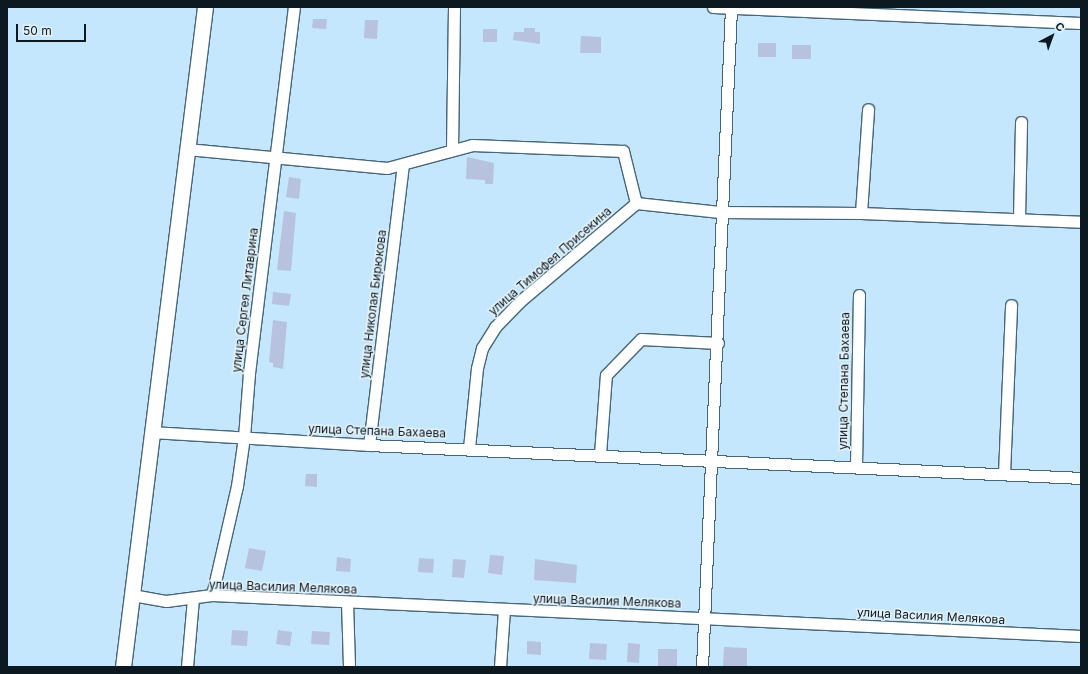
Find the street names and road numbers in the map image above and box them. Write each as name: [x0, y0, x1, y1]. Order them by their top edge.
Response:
street label: улица Тимофея Присекина: [486, 204, 614, 318]
street label: улица Сергея Литаврина: [229, 227, 261, 373]
street label: улица Николая Бирюкова: [357, 229, 389, 379]
street label: улица Степана Бахаева: [836, 312, 852, 450]
street label: улица Степана Бахаева: [308, 421, 446, 441]
street label: улица Василия Мелякова: [209, 577, 357, 597]
street label: улица Василия Мелякова: [533, 591, 681, 611]
street label: улица Василия Мелякова: [857, 605, 1005, 627]

